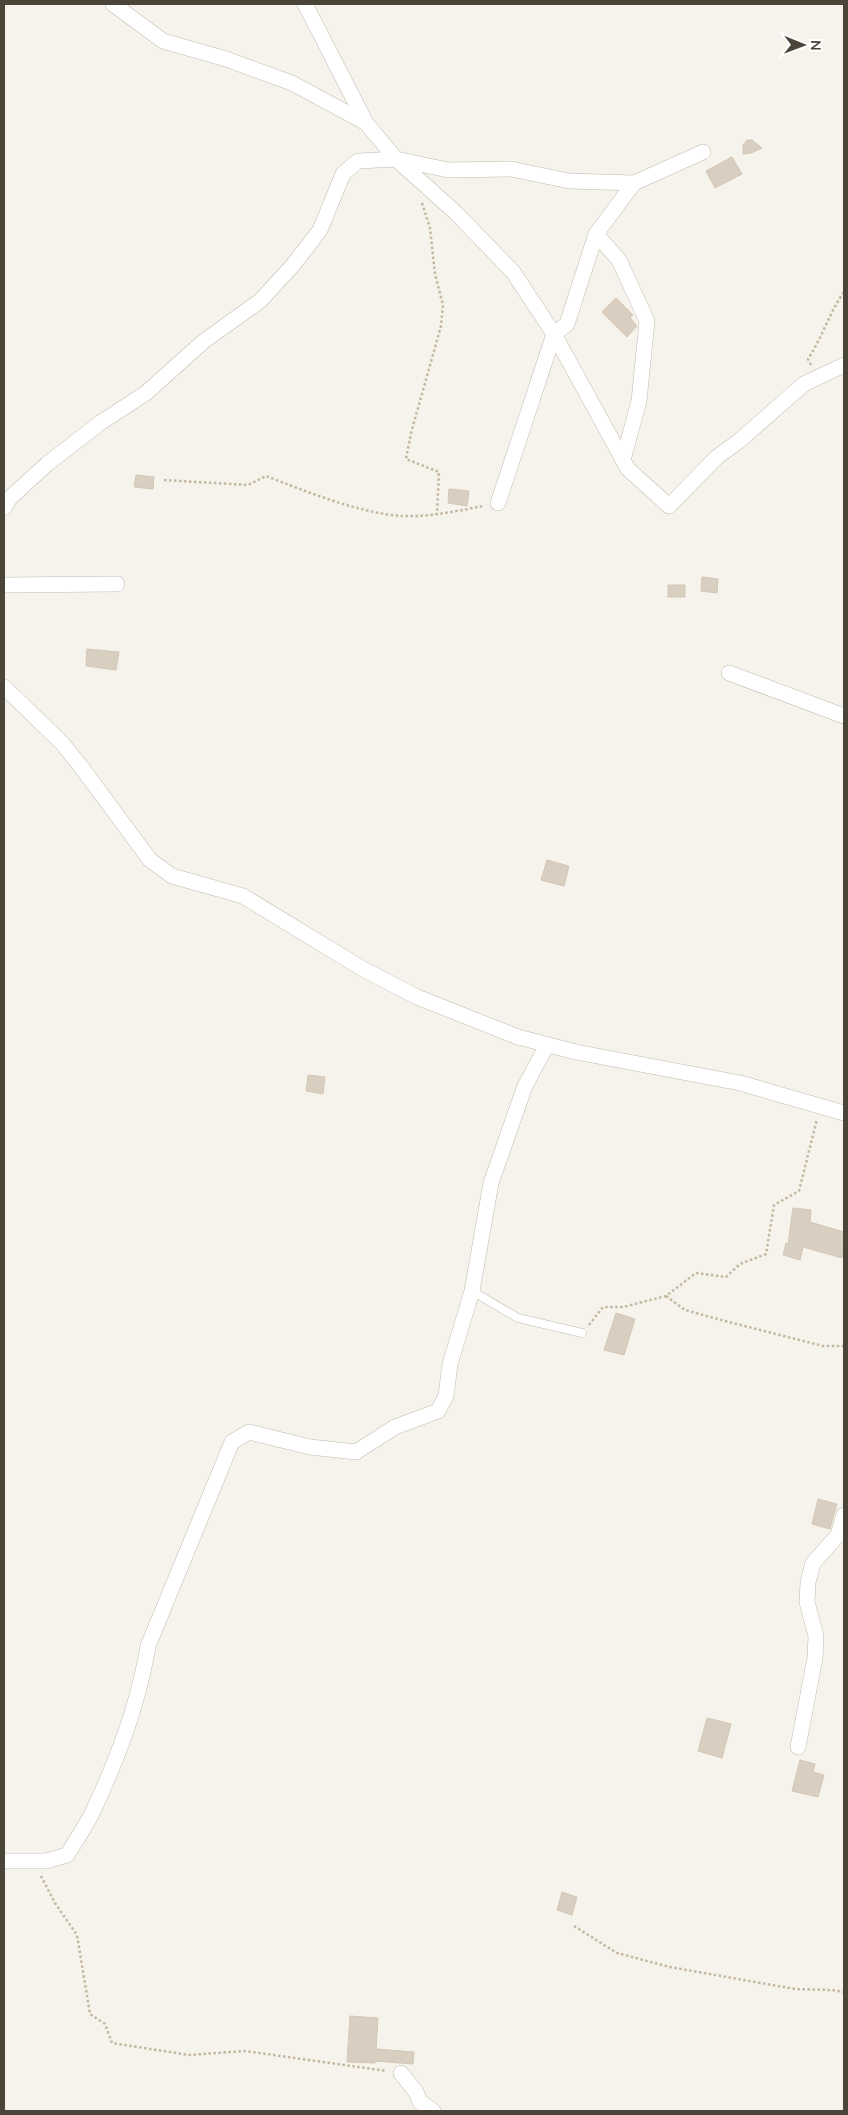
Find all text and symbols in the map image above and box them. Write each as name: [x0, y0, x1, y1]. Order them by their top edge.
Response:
north arrow: [778, 20, 828, 70]
text: N: [806, 40, 825, 51]

